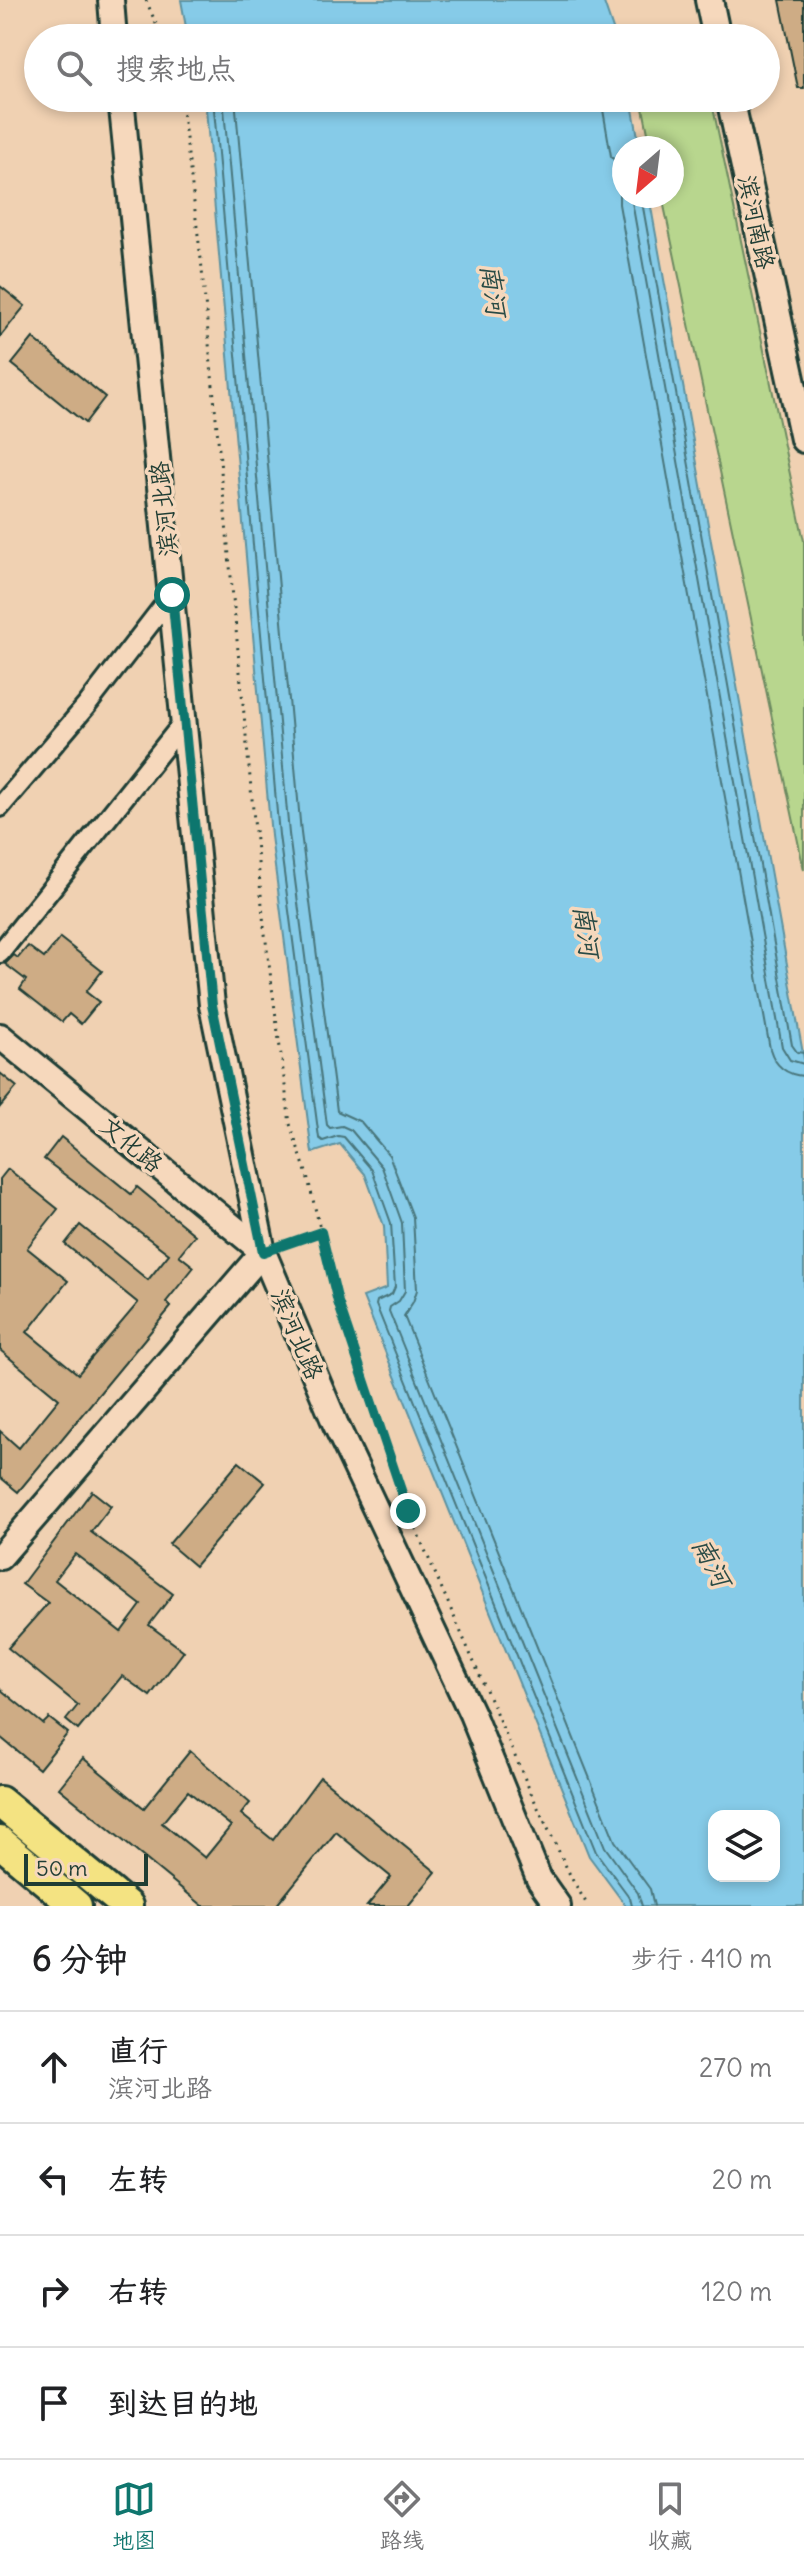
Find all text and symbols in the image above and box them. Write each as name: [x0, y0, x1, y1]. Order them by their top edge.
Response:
search box: [24, 24, 780, 112]
icon: search: [52, 46, 96, 90]
text: 搜索地点: [116, 49, 236, 87]
north arrow: [612, 136, 684, 208]
street label: 滨河南路: [732, 172, 782, 272]
water label: 南河: [474, 262, 515, 322]
street label: 滨河北路: [143, 460, 183, 558]
route start: [154, 577, 190, 613]
water label: 南河: [567, 903, 608, 963]
street label: 文化路: [95, 1110, 169, 1178]
street label: 滨河北路: [265, 1284, 331, 1384]
route end: [390, 1493, 426, 1529]
water label: 南河: [685, 1531, 741, 1596]
map controls: [708, 1810, 780, 1882]
button: layers: [708, 1810, 780, 1882]
scale bar: [24, 1850, 148, 1886]
text: 50 m: [36, 1854, 88, 1882]
text: 6 分钟: [32, 1937, 128, 1980]
text: 步行 · 410 m: [631, 1942, 772, 1975]
text: 直行: [108, 2031, 168, 2069]
icon: ahead: [32, 2045, 76, 2089]
text: 270 m: [699, 2051, 772, 2084]
text: 滨河北路: [108, 2071, 212, 2104]
icon: left: [32, 2157, 76, 2201]
text: 左转: [108, 2160, 168, 2198]
text: 20 m: [712, 2163, 772, 2196]
icon: right: [32, 2269, 76, 2313]
text: 右转: [108, 2272, 168, 2310]
text: 120 m: [701, 2275, 772, 2308]
icon: arrive: [32, 2381, 76, 2425]
text: 到达目的地: [108, 2384, 258, 2422]
tab: 地图: [112, 2477, 156, 2554]
tab: 路线: [380, 2477, 424, 2554]
tab: 收藏: [648, 2477, 692, 2554]

